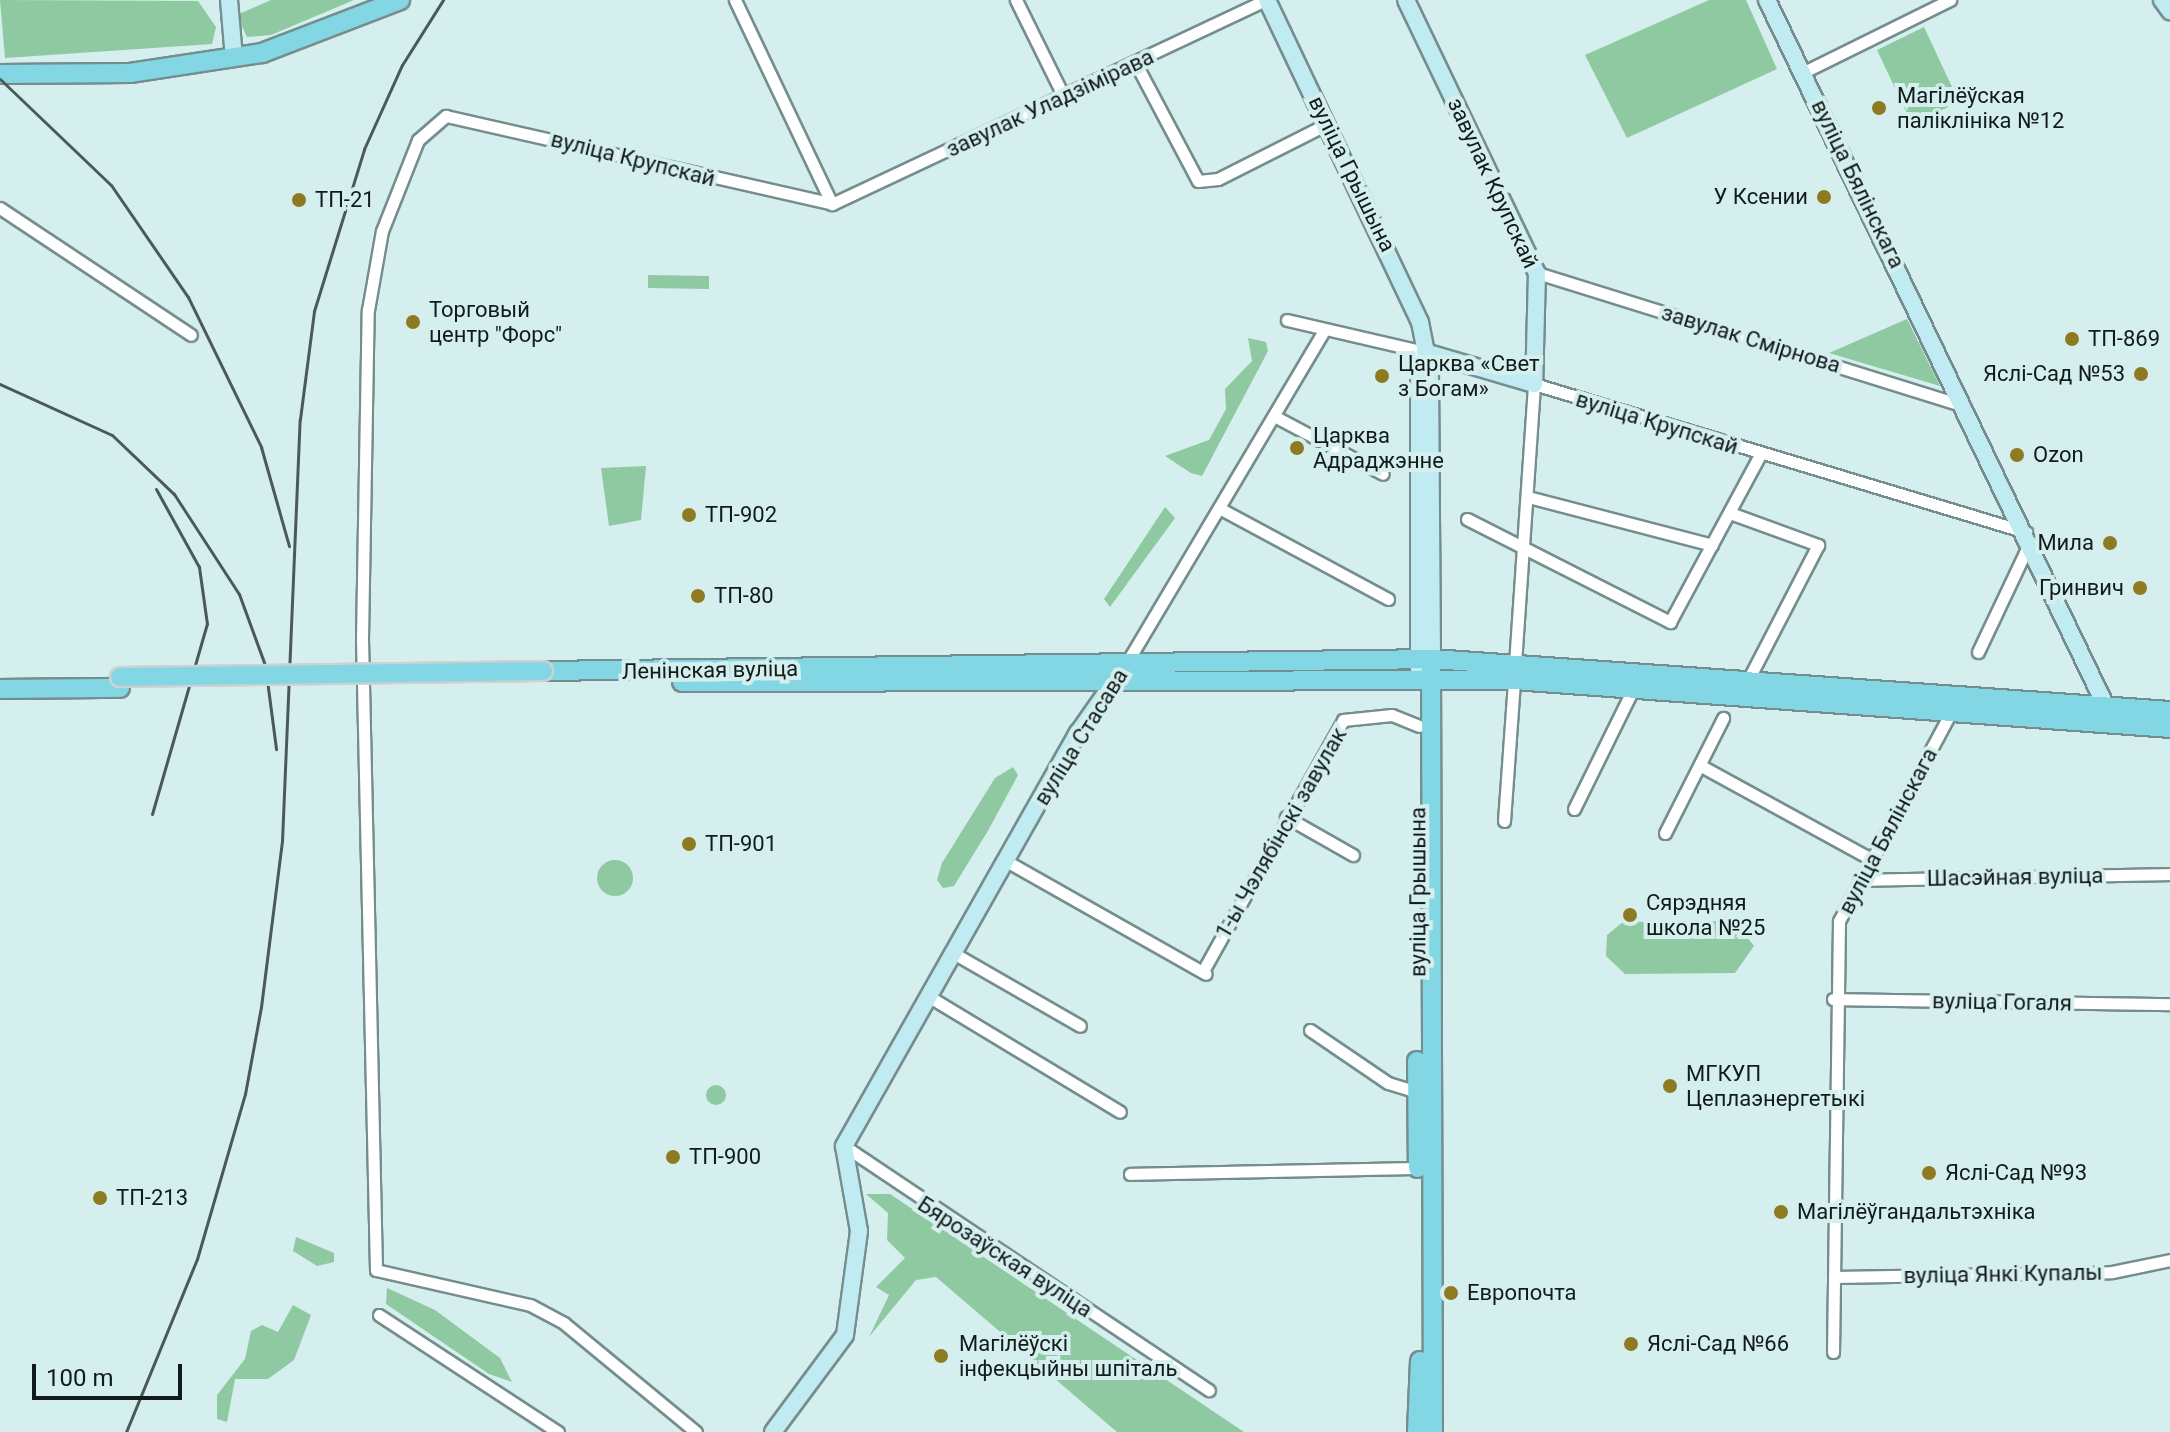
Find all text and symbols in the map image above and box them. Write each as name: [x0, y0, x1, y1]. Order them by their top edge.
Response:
street label: завулак Уладзімірава: [942, 43, 1158, 163]
place label: Магілёўская паліклініка №12: [1897, 82, 2064, 134]
street label: вуліца Грышына: [1303, 92, 1401, 256]
street label: завулак Крупскай: [1442, 94, 1544, 272]
street label: вуліца Бялінскага: [1806, 95, 1910, 273]
marker: Магілёўская паліклініка №12: [1868, 97, 1890, 119]
street label: вуліца Крупскай: [548, 126, 718, 192]
place label: У Ксении: [1714, 184, 1808, 210]
place label: ТП-21: [315, 187, 375, 213]
marker: У Ксении: [1815, 188, 1833, 206]
marker: ТП-21: [290, 191, 308, 209]
place label: Торговый центр "Форс": [429, 296, 562, 348]
street label: завулак Смірнова: [1658, 299, 1844, 379]
marker: Торговый центр "Форс": [404, 313, 422, 331]
place label: ТП-869: [2088, 326, 2160, 352]
marker: ТП-869: [2063, 330, 2081, 348]
place label: Царква «Свет з Богам»: [1398, 350, 1540, 402]
place label: Яслі-Сад №53: [1983, 361, 2125, 387]
marker: Яслі-Сад №53: [2132, 365, 2150, 383]
marker: Царква «Свет з Богам»: [1373, 367, 1391, 385]
street label: вуліца Крупскай: [1573, 386, 1741, 460]
place label: Царква Адраджэнне: [1313, 422, 1444, 474]
marker: Царква Адраджэнне: [1288, 439, 1306, 457]
place label: Ozon: [2033, 442, 2084, 468]
marker: Ozon: [2008, 446, 2026, 464]
place label: ТП-902: [705, 502, 777, 528]
marker: ТП-902: [680, 506, 698, 524]
place label: Мила: [2037, 530, 2094, 556]
marker: Мила: [2101, 534, 2119, 552]
place label: Гринвич: [2039, 575, 2124, 601]
marker: Гринвич: [2131, 579, 2149, 597]
place label: ТП-80: [714, 583, 774, 609]
marker: ТП-80: [689, 587, 707, 605]
street label: Ленінская вуліца: [622, 655, 798, 685]
street label: вуліца Стасава: [1029, 664, 1133, 810]
street label: 1-ы Чэлябінскі завулак: [1210, 723, 1352, 943]
street label: вуліца Бялінскага: [1833, 743, 1943, 919]
street label: вуліца Грышына: [1405, 807, 1431, 977]
place label: ТП-901: [705, 831, 777, 857]
marker: ТП-901: [680, 835, 698, 853]
street label: Шасэйная вуліца: [1927, 862, 2103, 892]
place label: Сярэдняя школа №25: [1646, 889, 1765, 940]
marker: Сярэдняя школа №25: [1621, 906, 1639, 924]
street label: вуліца Гогаля: [1932, 988, 2072, 1016]
place label: МГКУП Цеплаэнергетыкі: [1686, 1060, 1865, 1112]
marker: МГКУП Цеплаэнергетыкі: [1661, 1077, 1679, 1095]
place label: ТП-900: [689, 1144, 761, 1170]
marker: ТП-900: [664, 1148, 682, 1166]
place label: Яслі-Сад №93: [1945, 1160, 2087, 1186]
marker: Яслі-Сад №93: [1920, 1164, 1938, 1182]
place label: ТП-213: [116, 1185, 188, 1211]
marker: ТП-213: [91, 1189, 109, 1207]
street label: Бярозаўская вуліца: [913, 1191, 1097, 1323]
place label: Магілёўгандальтэхніка: [1797, 1199, 2036, 1225]
marker: Магілёўгандальтэхніка: [1772, 1203, 1790, 1221]
street label: вуліца Янкі Купалы: [1903, 1259, 2103, 1289]
place label: Европочта: [1467, 1280, 1577, 1306]
marker: Европочта: [1442, 1284, 1460, 1302]
place label: Магілёўскі інфекцыйны шпіталь: [959, 1330, 1177, 1382]
place label: Яслі-Сад №66: [1647, 1331, 1789, 1357]
marker: Яслі-Сад №66: [1622, 1335, 1640, 1353]
marker: Магілёўскі інфекцыйны шпіталь: [930, 1345, 952, 1367]
scale bar: [36, 1348, 186, 1398]
text: 100 m: [46, 1364, 113, 1392]

